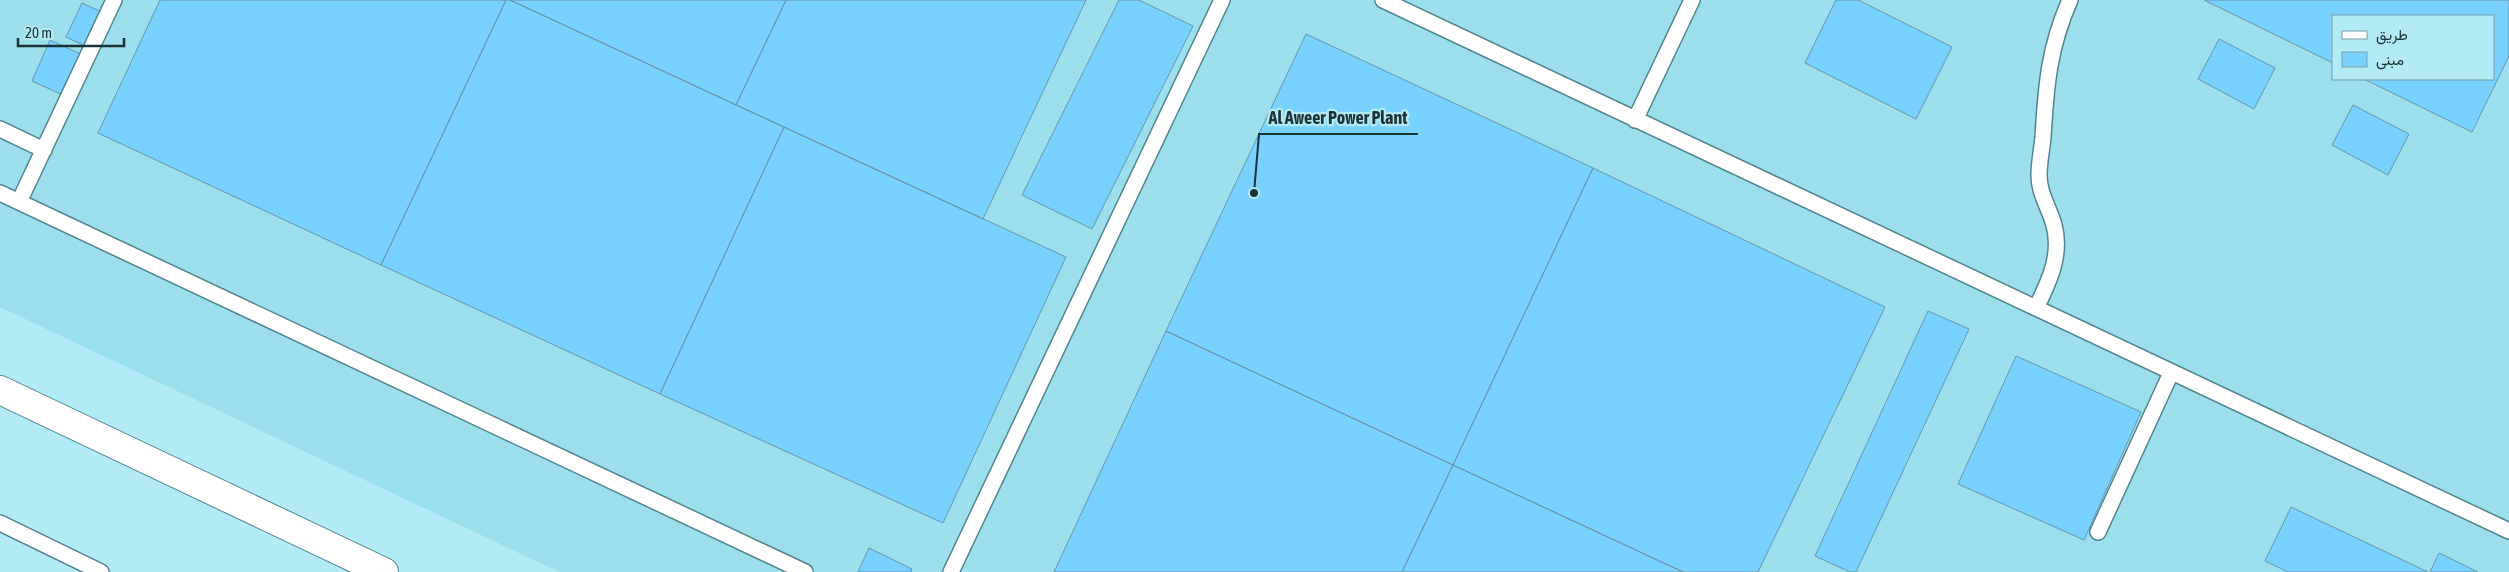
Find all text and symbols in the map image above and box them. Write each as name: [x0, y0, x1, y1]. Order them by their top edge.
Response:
scale bar: [18, 15, 124, 47]
legend: [2332, 15, 2494, 80]
text: 20 m: [25, 24, 52, 41]
text: طريق: [2376, 26, 2408, 45]
text: مبنى: [2376, 51, 2404, 70]
callout: Al Aweer Power Plant: [1259, 101, 1418, 134]
text: Al Aweer Power Plant: [1268, 107, 1408, 128]

